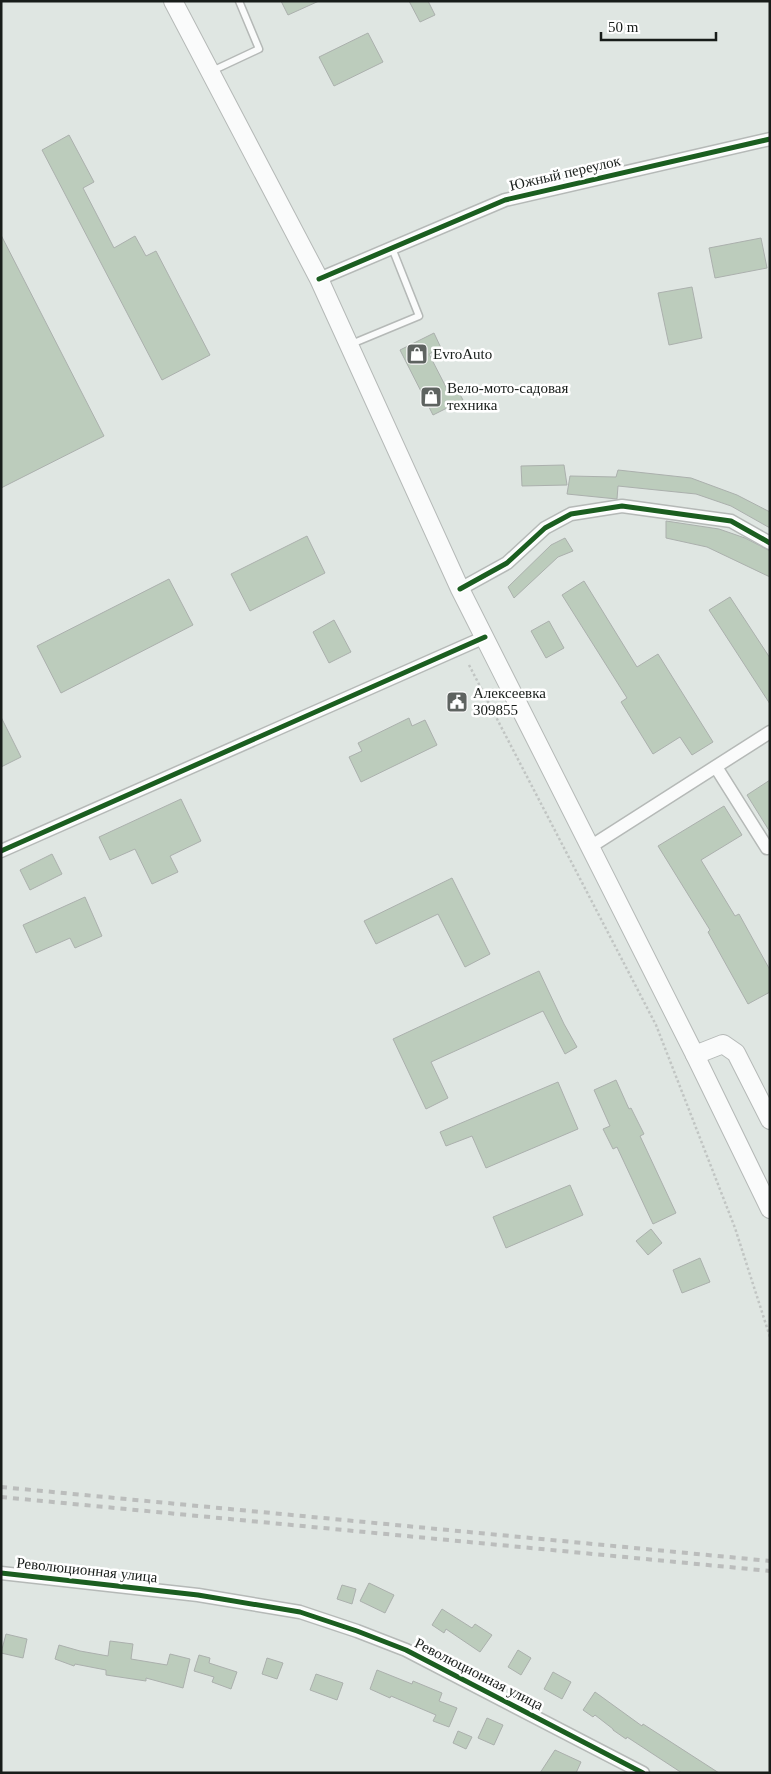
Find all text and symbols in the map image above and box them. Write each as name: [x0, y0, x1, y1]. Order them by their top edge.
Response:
scale bar: [601, 10, 716, 42]
text: 50 m: [608, 19, 639, 35]
street label: Южный переулок: [508, 152, 623, 194]
shop icon: EvroAuto: [405, 342, 429, 366]
place label: EvroAuto: [433, 346, 492, 362]
place label: Вело-мото-садовая техника: [447, 380, 568, 413]
shop icon: Вело-мото-садовая техника: [419, 385, 443, 409]
place label: Алексеевка 309855: [473, 685, 546, 718]
public building icon: Алексеевка 309855: [445, 690, 469, 714]
street label: Революционная улица: [16, 1555, 159, 1585]
street label: Революционная улица: [412, 1635, 546, 1713]

